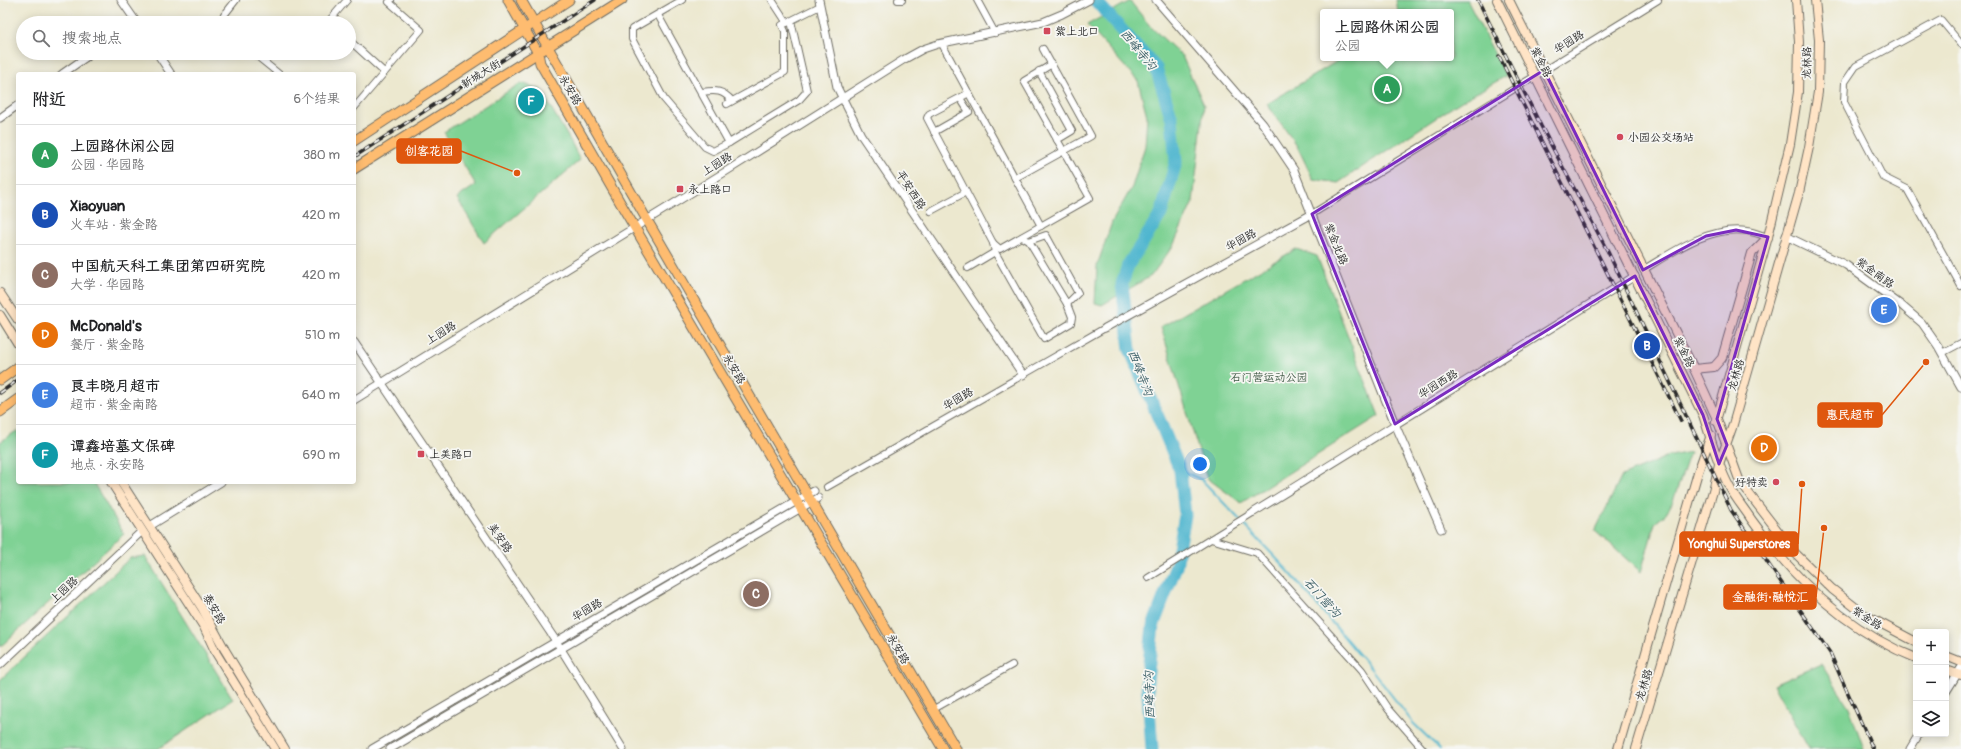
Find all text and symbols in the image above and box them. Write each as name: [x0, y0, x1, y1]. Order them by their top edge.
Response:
popup: [1320, 9, 1454, 61]
search box: [16, 16, 356, 60]
text: 上园路休闲公园: [1334, 18, 1440, 37]
place label: 紫上北口: [1055, 25, 1099, 38]
marker: 紫上北口: [1042, 26, 1052, 36]
icon: search: [30, 27, 52, 49]
water label: 西峰寺沟: [1117, 27, 1160, 74]
street label: 华园路: [1552, 28, 1586, 56]
text: 搜索地点: [62, 29, 122, 48]
text: 公园: [1334, 38, 1361, 54]
street label: 紫金路: [1528, 44, 1554, 80]
street label: 龙林路: [1800, 46, 1814, 80]
street label: 新城大街: [459, 56, 504, 91]
street label: 永安路: [556, 72, 584, 108]
pin: A: [1374, 74, 1400, 104]
pin: F: [518, 86, 544, 116]
text: 附近: [32, 89, 66, 110]
text: 6个结果: [293, 91, 340, 107]
place label: 小园公交场站: [1628, 131, 1694, 144]
marker: 小园公交场站: [1615, 132, 1625, 142]
text: 上园路休闲公园: [70, 137, 175, 156]
callout: 创客花园: [397, 139, 461, 163]
text: 创客花园: [405, 144, 453, 159]
text: A: [41, 147, 49, 163]
text: 380 m: [303, 147, 340, 163]
street label: 上园路: [700, 150, 734, 178]
text: 公园 · 华园路: [70, 157, 145, 173]
street label: 平安西路: [894, 168, 928, 212]
place label: 永上路口: [688, 183, 732, 196]
marker: 永上路口: [675, 184, 685, 194]
text: Xiaoyuan: [70, 197, 125, 216]
text: B: [41, 207, 49, 223]
text: 420 m: [302, 207, 340, 223]
text: 火车站 · 紫金路: [70, 217, 158, 233]
street label: 紫金北路: [1322, 221, 1350, 267]
street label: 华园路: [1223, 226, 1259, 254]
street label: 紫金南路: [1853, 255, 1897, 291]
text: 中国航天科工集团第四研究院: [70, 257, 265, 276]
text: C: [41, 267, 49, 283]
text: 420 m: [302, 267, 340, 283]
text: 大学 · 华园路: [70, 277, 145, 293]
pin: E: [1871, 295, 1897, 325]
text: McDonald's: [70, 317, 142, 336]
street label: 上园路: [424, 319, 458, 347]
text: D: [41, 327, 49, 343]
text: 510 m: [305, 327, 340, 343]
pin: B: [1634, 331, 1660, 361]
street label: 紫金路: [1671, 334, 1697, 370]
text: 餐厅 · 紫金路: [70, 337, 145, 353]
water label: 西峰寺沟: [1124, 348, 1156, 399]
street label: 永安路: [720, 351, 748, 387]
street label: 龙林路: [1725, 357, 1747, 393]
street label: 华园西路: [1416, 367, 1460, 401]
park label: 石门营运动公园: [1231, 371, 1308, 384]
text: 良丰晓月超市: [70, 377, 160, 396]
street label: 华园路: [940, 385, 976, 413]
text: E: [42, 387, 48, 403]
text: 640 m: [302, 387, 340, 403]
text: 超市 · 紫金南路: [70, 397, 158, 413]
callout: 惠民超市: [1818, 403, 1882, 427]
text: 惠民超市: [1826, 408, 1874, 423]
pin: D: [1751, 433, 1777, 463]
text: 谭鑫培墓文保碑: [70, 437, 175, 456]
text: F: [41, 447, 49, 463]
text: 690 m: [302, 447, 340, 463]
place label: 上美路口: [429, 448, 473, 461]
marker: 上美路口: [416, 449, 426, 459]
your location: [1190, 454, 1210, 474]
text: 地点 · 永安路: [70, 457, 145, 473]
place label: 好特卖: [1735, 476, 1768, 489]
marker: 好特卖: [1771, 477, 1781, 487]
street label: 美安路: [485, 521, 515, 555]
callout: Yonghui Superstores: [1680, 532, 1798, 556]
text: Yonghui Superstores: [1687, 537, 1791, 552]
street label: 上园路: [47, 574, 81, 606]
water label: 石门营沟: [1301, 575, 1344, 622]
pin: C: [743, 579, 769, 609]
callout: 金融街·融悦汇: [1724, 585, 1816, 609]
text: 金融街·融悦汇: [1732, 590, 1808, 605]
street label: 泰安路: [200, 591, 228, 627]
street label: 华园路: [569, 596, 605, 624]
street label: 紫金路: [1850, 604, 1884, 632]
map controls: [1913, 629, 1949, 737]
button: +: [1913, 629, 1949, 665]
street label: 永安路: [884, 631, 912, 667]
button: −: [1913, 665, 1949, 701]
street label: 龙林路: [1633, 667, 1655, 703]
water label: 西峰寺沟: [1142, 670, 1158, 719]
button: layers: [1913, 701, 1949, 737]

